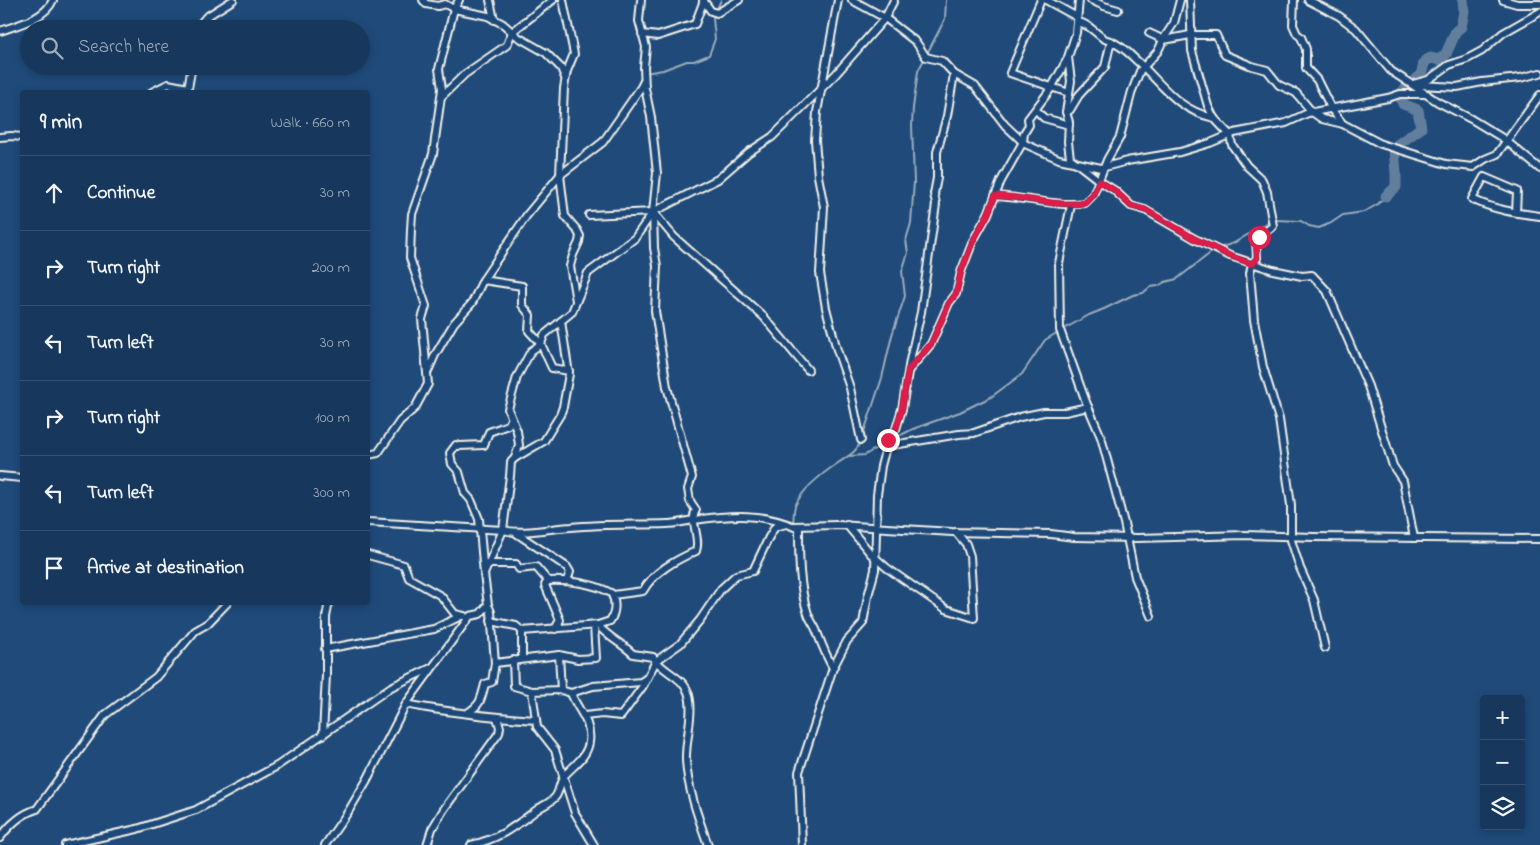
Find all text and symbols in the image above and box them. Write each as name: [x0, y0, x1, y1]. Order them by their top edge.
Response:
search box: [20, 20, 370, 75]
icon: search: [38, 34, 66, 62]
text: Search here: [78, 34, 169, 61]
text: 9 min: [40, 108, 82, 138]
text: Walk · 660 m: [270, 111, 350, 135]
icon: ahead: [40, 179, 68, 207]
text: Continue: [87, 180, 155, 207]
text: 30 m: [320, 181, 350, 205]
route start: [1248, 226, 1271, 249]
icon: right: [40, 254, 68, 282]
text: Turn right: [87, 255, 160, 282]
text: 200 m: [312, 256, 350, 280]
icon: left: [40, 329, 68, 357]
text: Turn left: [87, 330, 154, 357]
text: 30 m: [320, 331, 350, 355]
icon: right: [40, 404, 68, 432]
text: Turn right: [87, 405, 160, 432]
text: 100 m: [315, 406, 350, 430]
route end: [877, 429, 900, 452]
icon: left: [40, 479, 68, 507]
text: Turn left: [87, 480, 154, 507]
text: 300 m: [313, 481, 350, 505]
icon: arrive: [40, 554, 68, 582]
text: Arrive at destination: [87, 555, 244, 582]
map controls: [1480, 695, 1525, 830]
button: +: [1480, 695, 1525, 740]
button: −: [1480, 740, 1525, 785]
button: layers: [1480, 785, 1525, 830]

